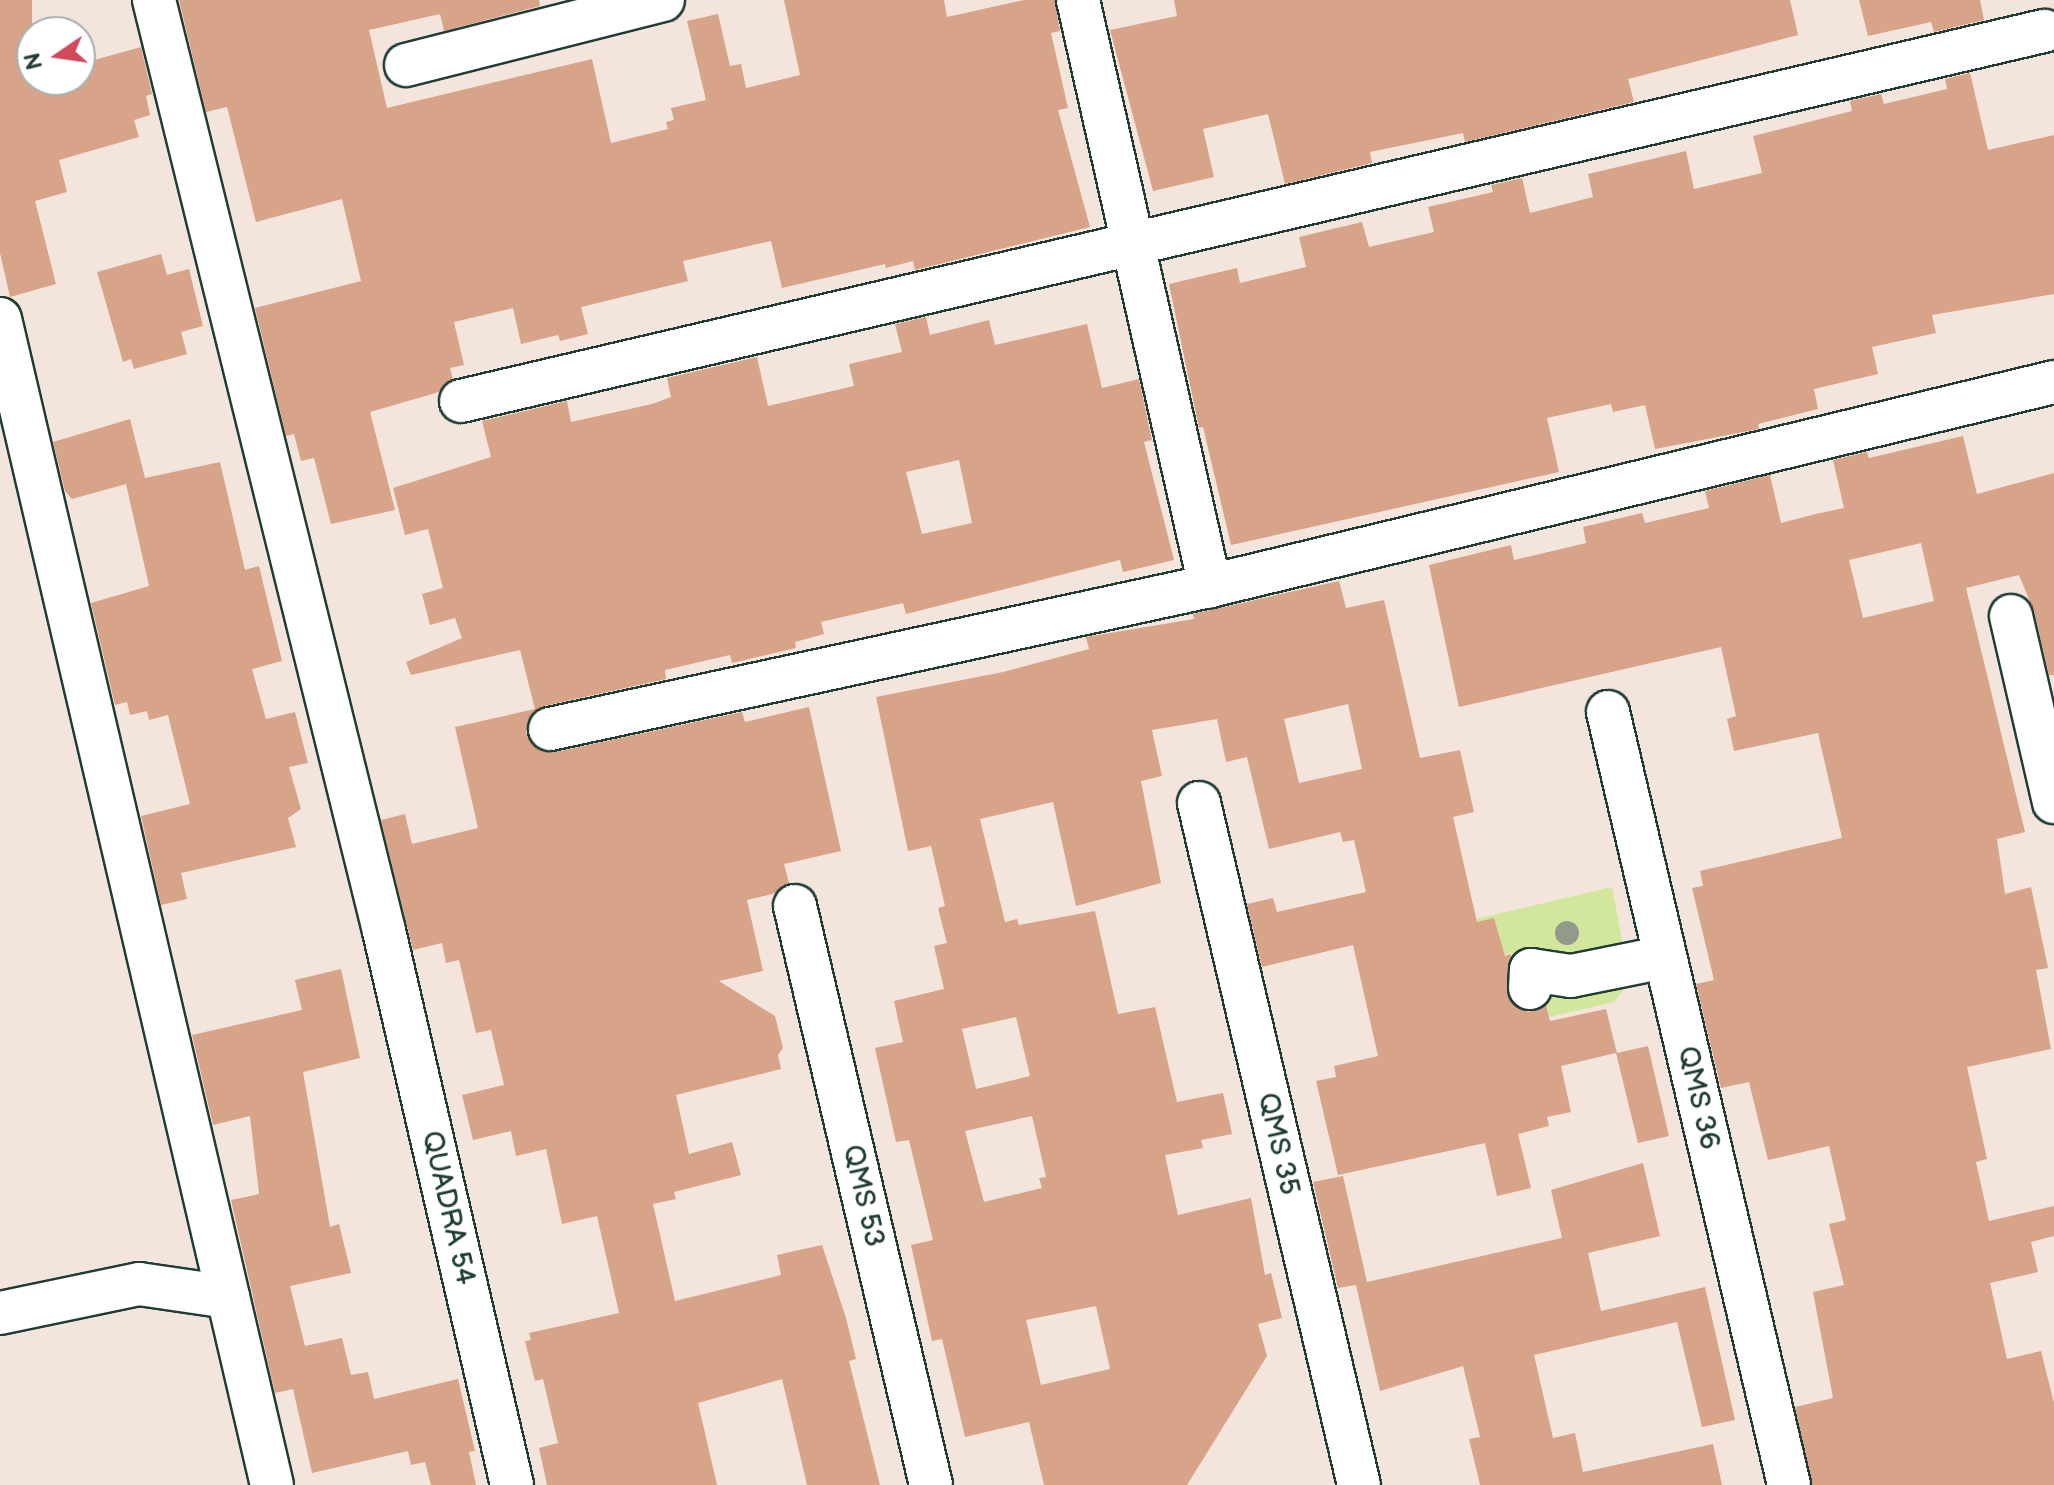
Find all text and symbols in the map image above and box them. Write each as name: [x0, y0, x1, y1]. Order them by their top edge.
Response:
north arrow: [16, 16, 96, 96]
text: N: [19, 50, 49, 72]
street label: QMS 36: [1670, 1043, 1726, 1153]
street label: QMS 35: [1250, 1090, 1306, 1198]
street label: QUADRA 54: [414, 1128, 482, 1288]
street label: QMS 53: [835, 1142, 891, 1250]

